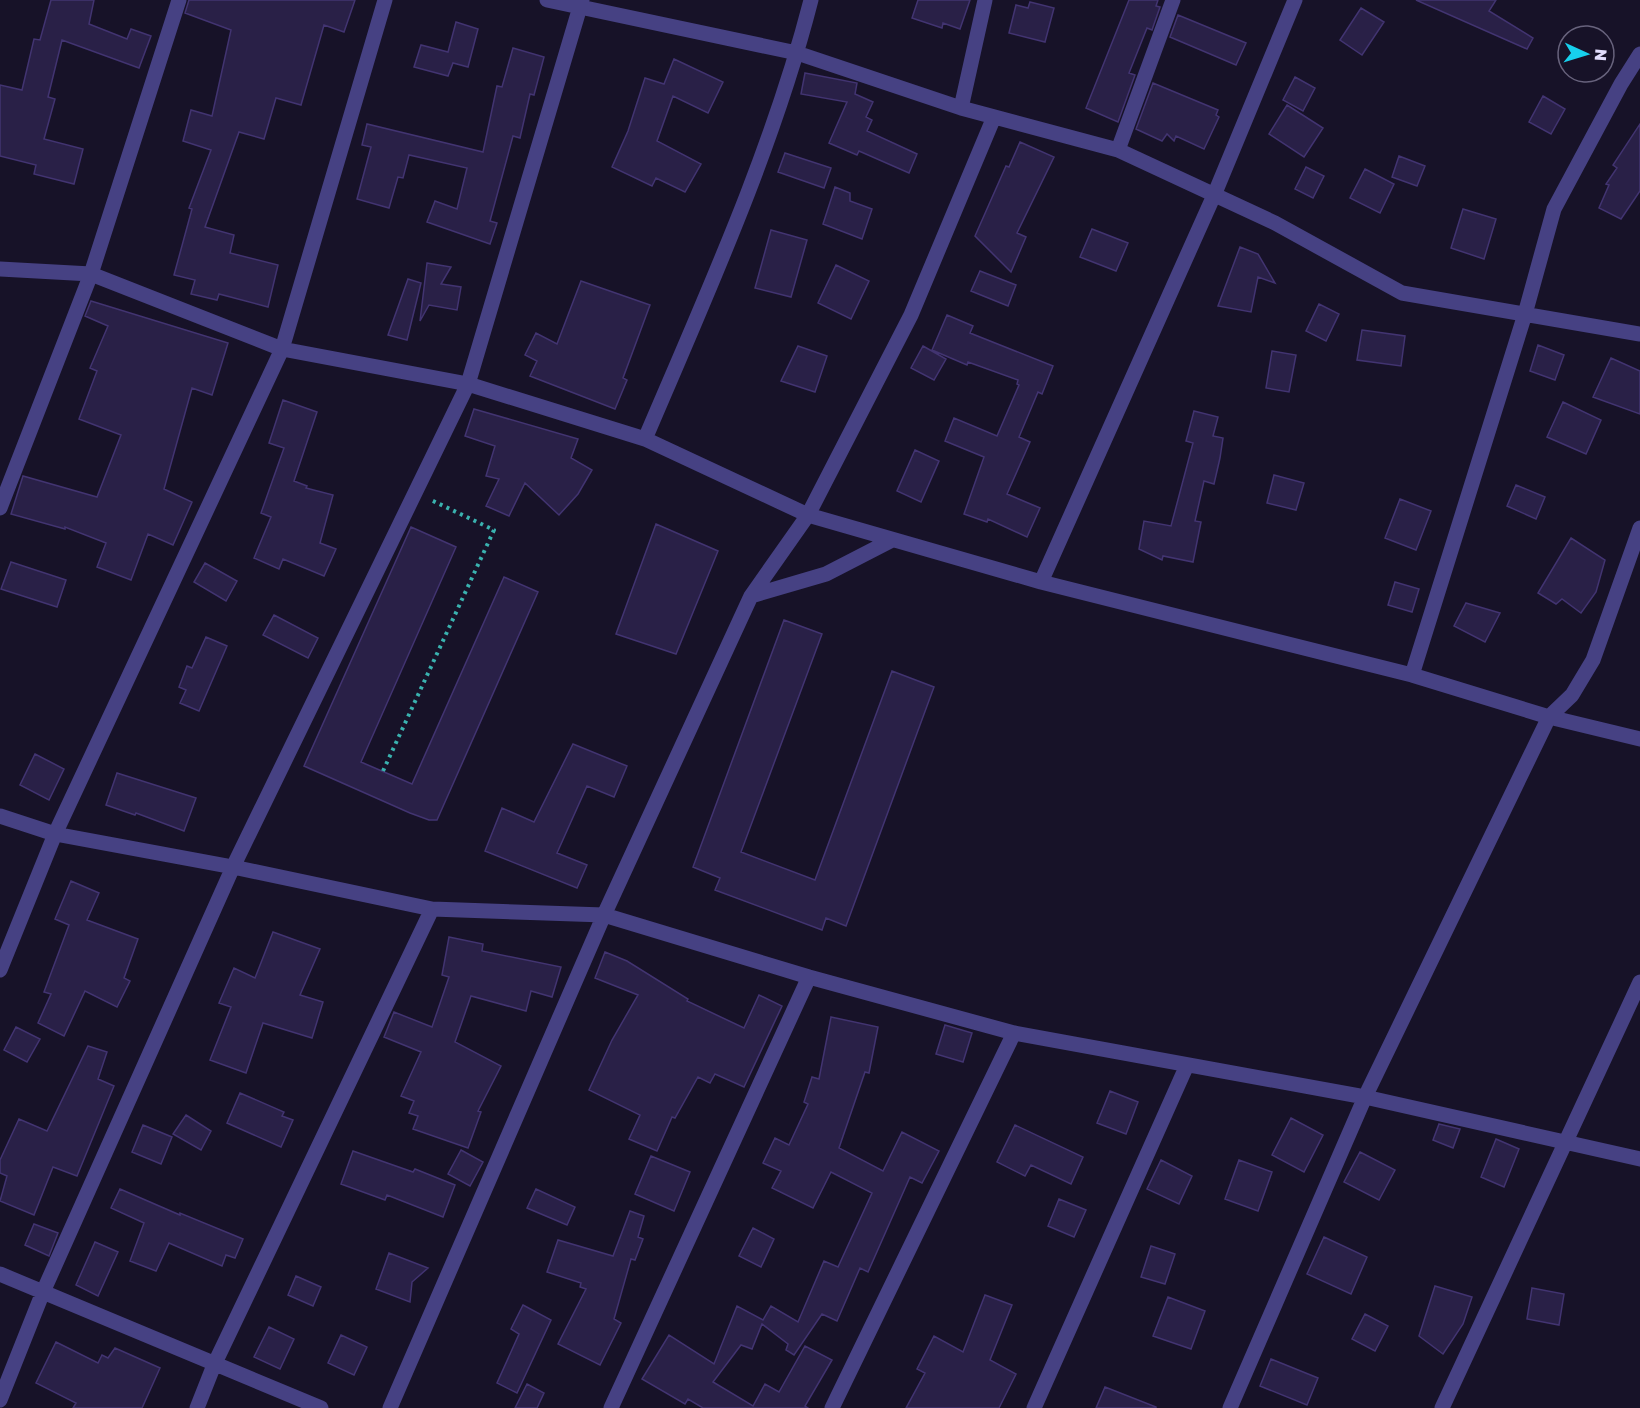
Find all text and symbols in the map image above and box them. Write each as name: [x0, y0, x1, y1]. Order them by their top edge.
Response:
north arrow: [1556, 24, 1616, 84]
text: N: [1591, 48, 1611, 62]

